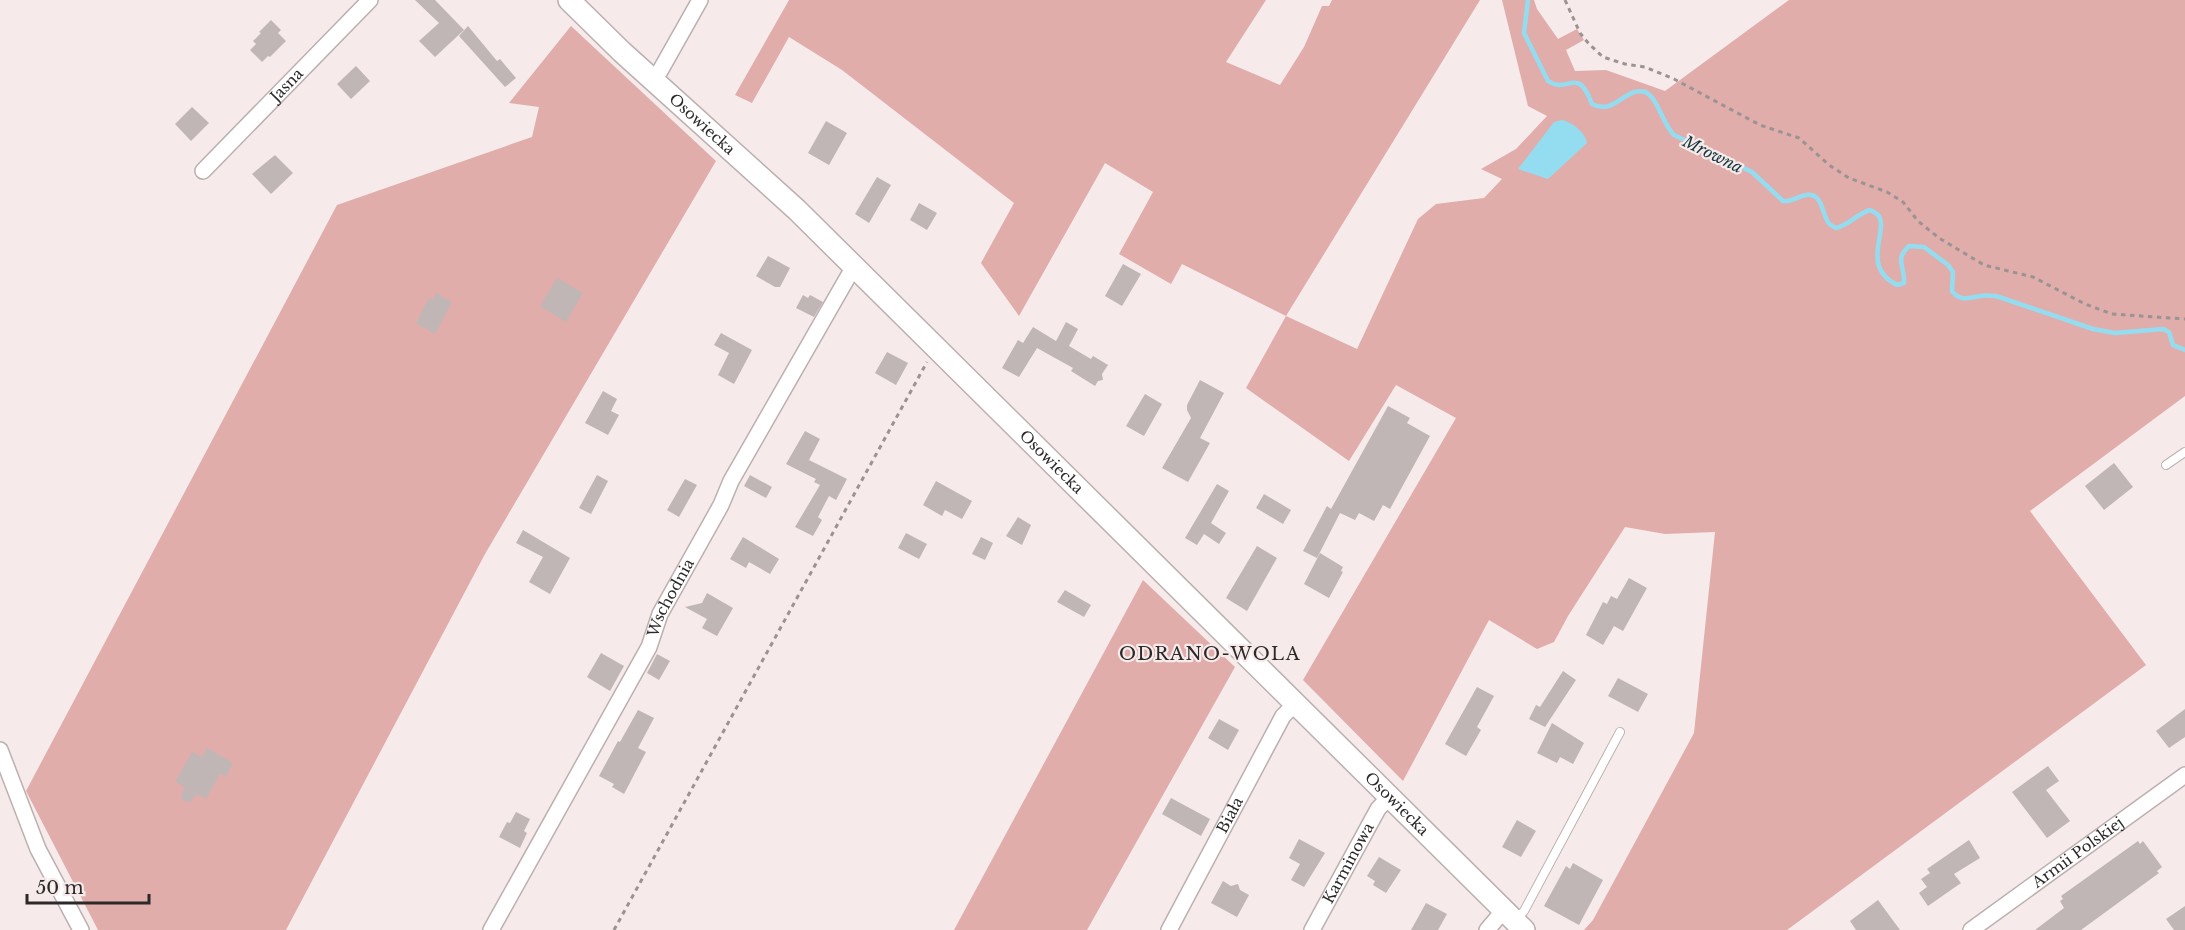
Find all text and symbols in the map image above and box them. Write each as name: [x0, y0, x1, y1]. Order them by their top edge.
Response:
street label: Jasna: [265, 64, 307, 107]
street label: Osowiecka: [665, 89, 740, 159]
water label: Mrowna: [1679, 131, 1746, 177]
street label: Osowiecka: [1016, 426, 1088, 498]
street label: Wschodnia: [643, 555, 698, 640]
district label: ODRANO-WOLA: [1119, 643, 1301, 665]
street label: Osowiecka: [1361, 768, 1434, 840]
street label: Biała: [1212, 793, 1247, 836]
street label: Armii Polskiej: [2027, 813, 2127, 892]
street label: Karminowa: [1318, 819, 1378, 907]
scale bar: [27, 867, 148, 905]
text: 50 m: [36, 877, 84, 899]

